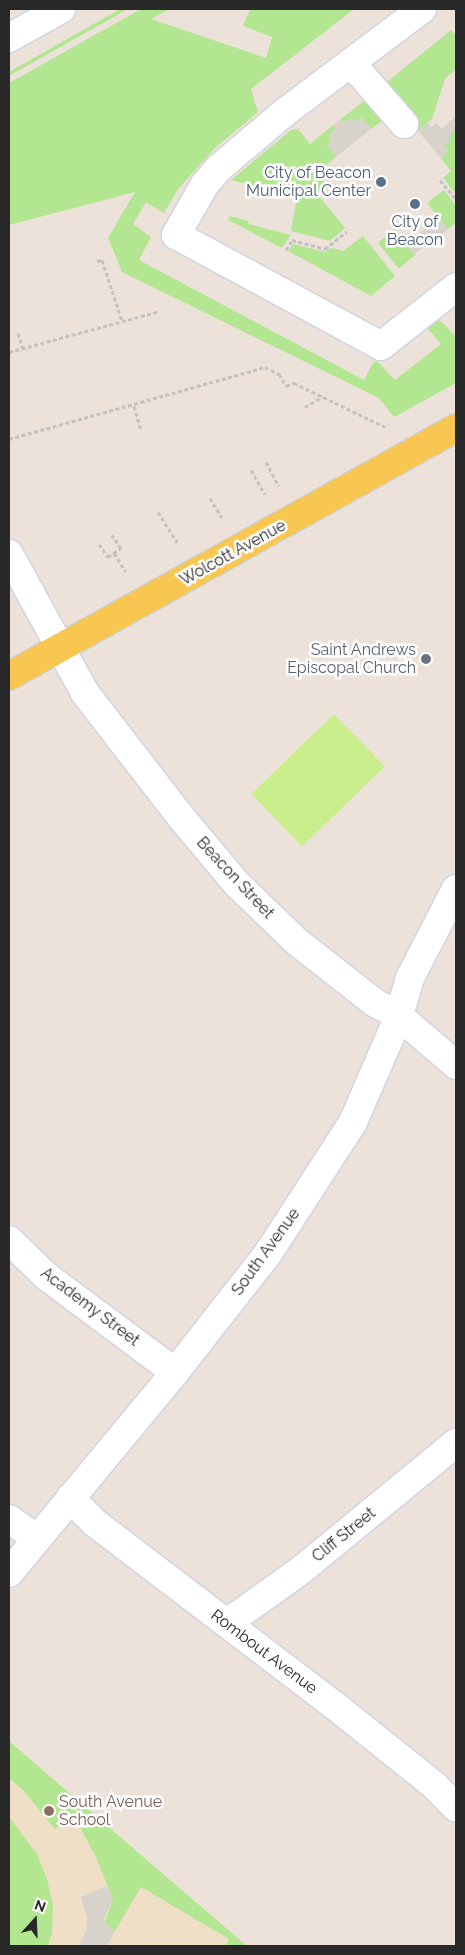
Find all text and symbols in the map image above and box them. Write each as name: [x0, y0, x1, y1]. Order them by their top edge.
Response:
place label: City of Beacon Municipal Center: [246, 163, 371, 201]
marker: City of Beacon Municipal Center: [375, 176, 387, 188]
marker: City of Beacon: [409, 198, 421, 210]
place label: City of Beacon: [387, 212, 443, 250]
street label: Wolcott Avenue: [176, 516, 290, 590]
place label: Saint Andrews Episcopal Church: [287, 640, 416, 678]
marker: Saint Andrews Episcopal Church: [420, 653, 432, 665]
street label: Beacon Street: [192, 833, 278, 923]
street label: South Avenue: [228, 1204, 304, 1300]
street label: Academy Street: [37, 1264, 143, 1350]
street label: Cliff Street: [308, 1503, 380, 1567]
street label: Rombout Avenue: [207, 1606, 321, 1698]
place label: South Avenue School: [59, 1792, 163, 1830]
marker: South Avenue School: [43, 1805, 55, 1817]
north arrow: [10, 1895, 60, 1945]
text: N: [32, 1897, 48, 1915]

